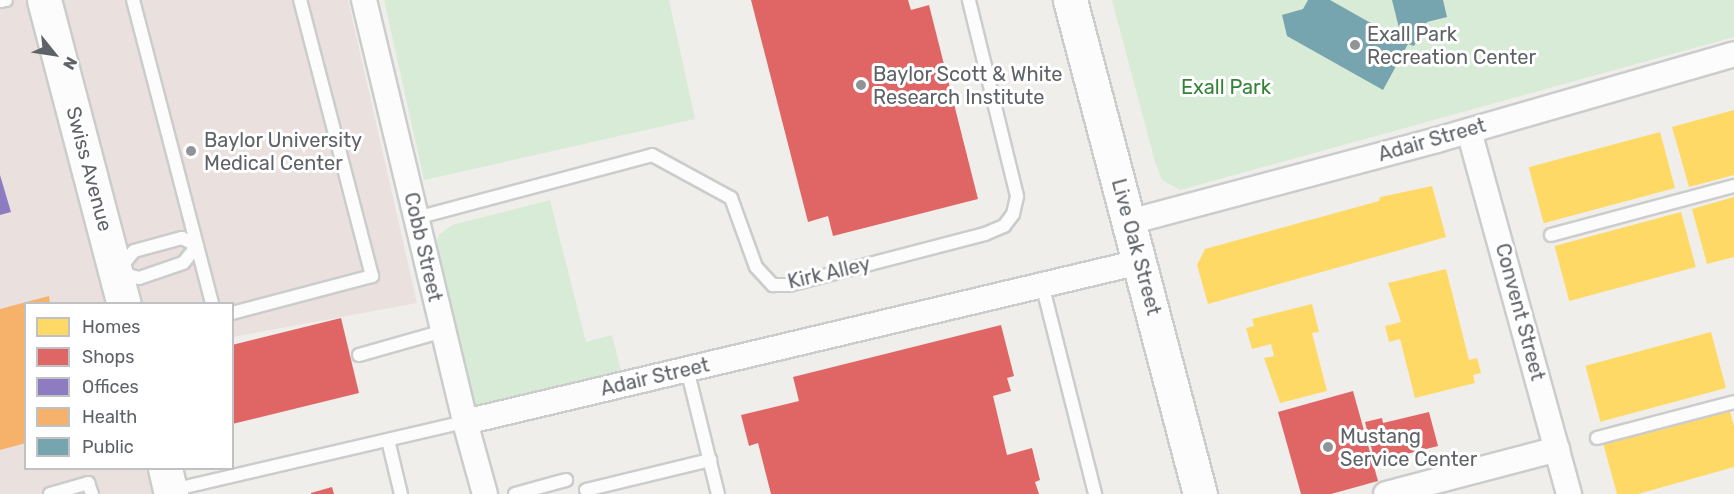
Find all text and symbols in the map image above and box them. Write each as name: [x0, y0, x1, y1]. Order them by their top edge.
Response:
place label: Exall Park Recreation Center: [1367, 22, 1536, 69]
north arrow: [24, 24, 84, 84]
marker: Exall Park Recreation Center: [1348, 38, 1362, 52]
text: N: [59, 54, 81, 73]
place label: Baylor Scott & White Research Institute: [873, 62, 1063, 109]
park label: Exall Park: [1181, 75, 1271, 99]
marker: Baylor Scott & White Research Institute: [854, 78, 868, 92]
street label: Swiss Avenue: [61, 104, 117, 234]
street label: Adair Street: [1375, 113, 1489, 167]
place label: Baylor University Medical Center: [204, 128, 362, 175]
marker: Baylor University Medical Center: [182, 142, 200, 160]
street label: Live Oak Street: [1106, 176, 1166, 318]
street label: Cobb Street: [399, 190, 447, 304]
street label: Convent Street: [1490, 241, 1550, 383]
street label: Kirk Alley: [785, 252, 873, 294]
legend: [24, 302, 234, 470]
text: Homes: [82, 316, 140, 338]
text: Shops: [82, 346, 134, 368]
street label: Adair Street: [598, 353, 712, 401]
text: Offices: [82, 376, 139, 398]
text: Health: [82, 406, 137, 428]
place label: Mustang Service Center: [1340, 424, 1477, 471]
text: Public: [82, 436, 134, 458]
marker: Mustang Service Center: [1321, 440, 1335, 454]

